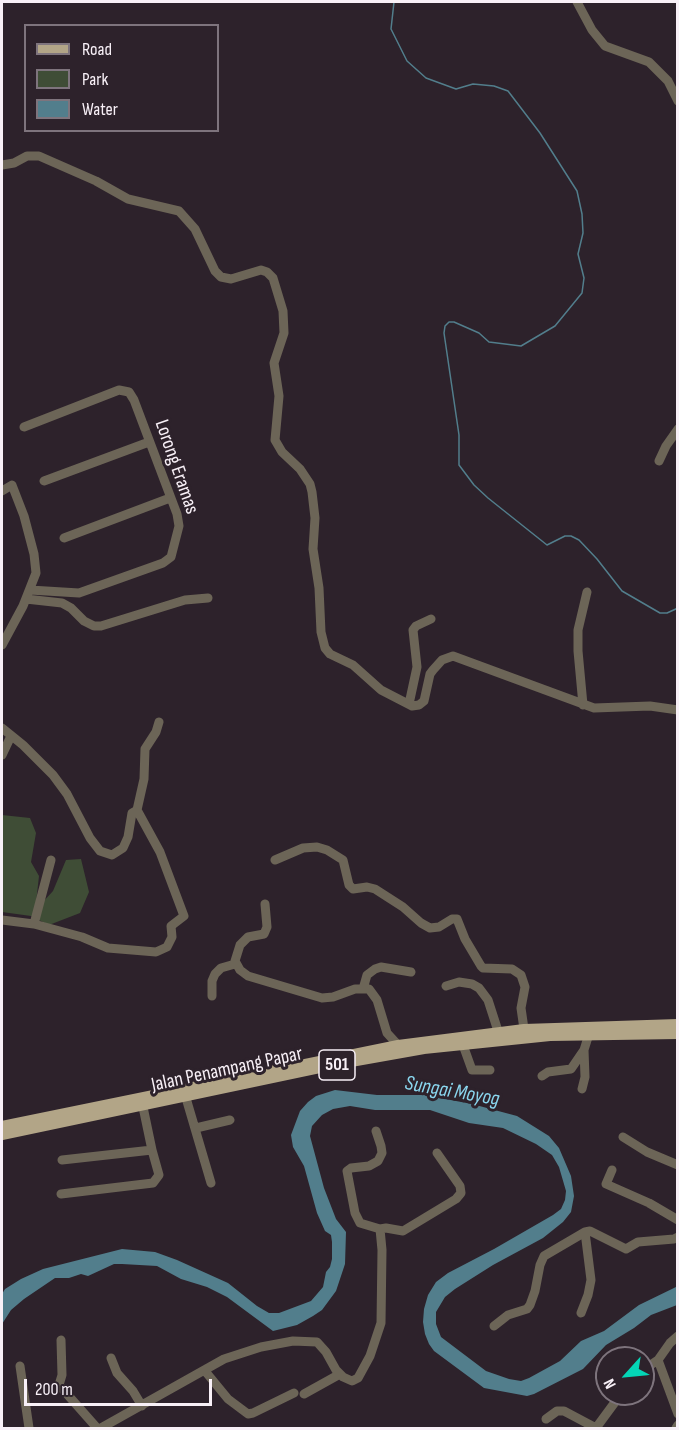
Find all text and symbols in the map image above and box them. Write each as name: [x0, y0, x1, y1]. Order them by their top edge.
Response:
legend: [24, 24, 219, 132]
text: Road: [82, 39, 112, 60]
text: Park: [82, 69, 108, 90]
text: Water: [82, 99, 118, 120]
street label: Lorong Eramas: [149, 417, 203, 517]
street label: Jalan Penampang Papar: [149, 1042, 305, 1098]
road number: 501: [319, 1050, 355, 1080]
water label: Sungai Moyog: [403, 1071, 501, 1113]
north arrow: [595, 1346, 655, 1406]
scale bar: [27, 1367, 214, 1405]
text: N: [600, 1375, 621, 1392]
text: 200 m: [35, 1379, 73, 1400]

